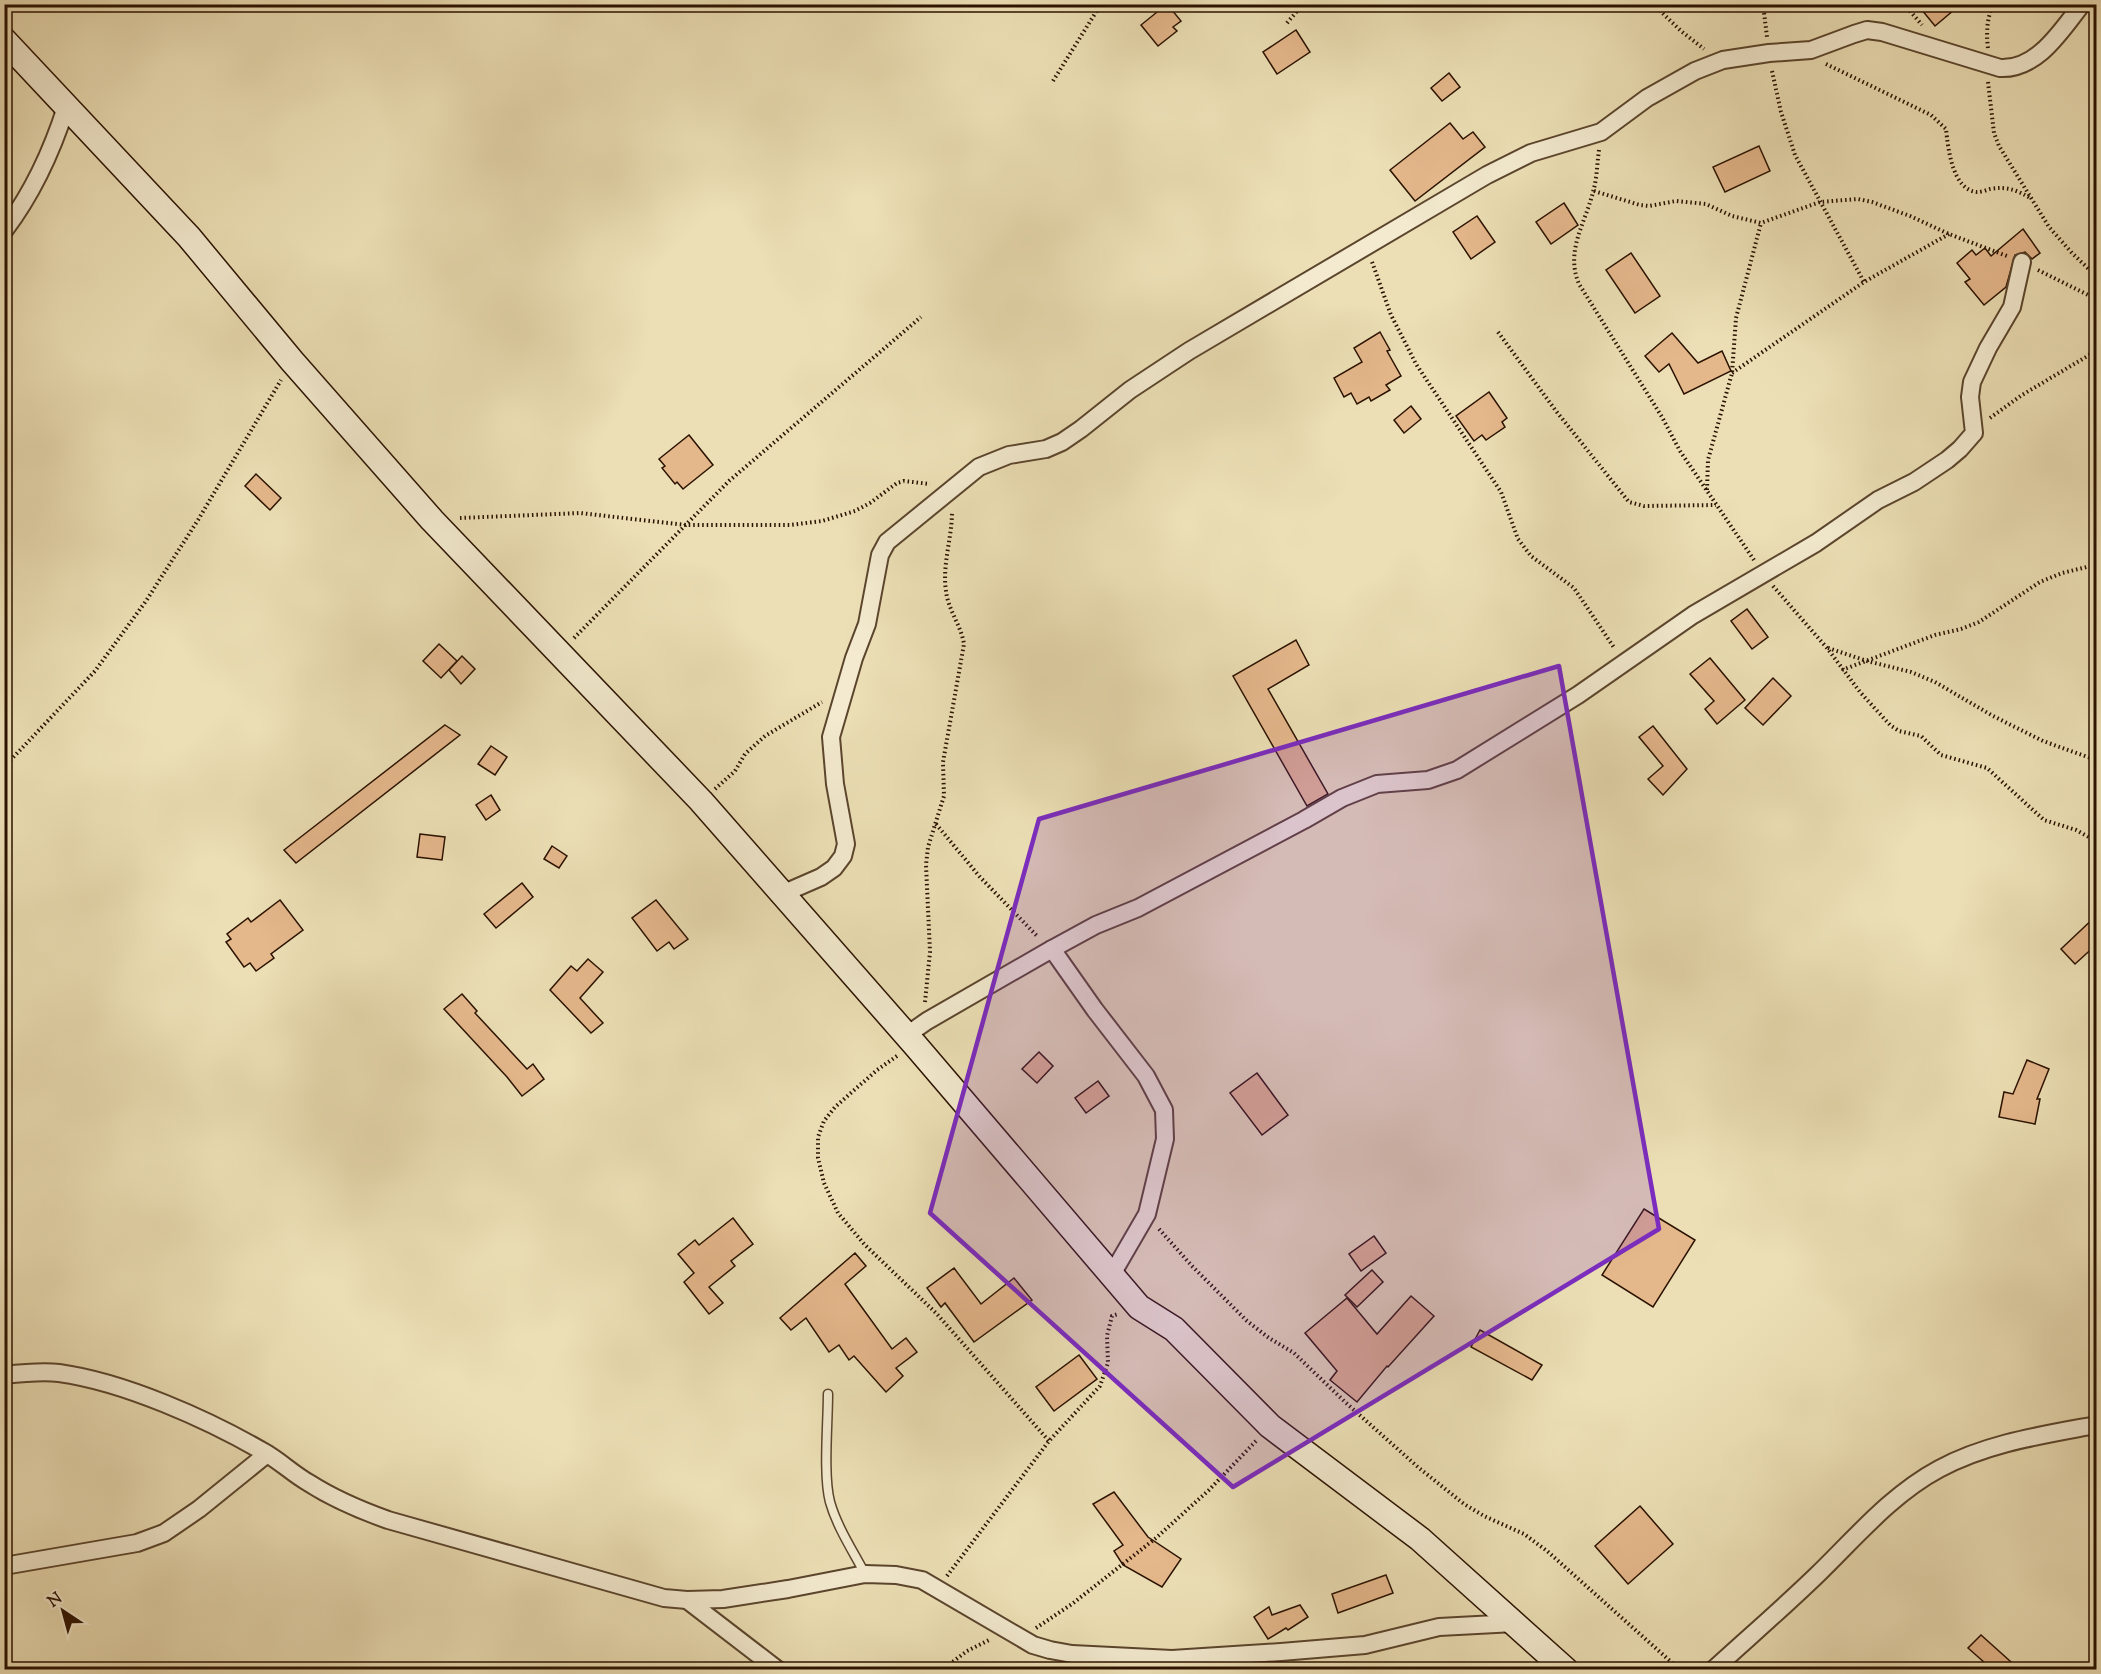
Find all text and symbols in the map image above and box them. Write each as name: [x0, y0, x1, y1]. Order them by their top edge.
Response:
north arrow: [33, 1581, 93, 1641]
text: N: [44, 1588, 68, 1614]

